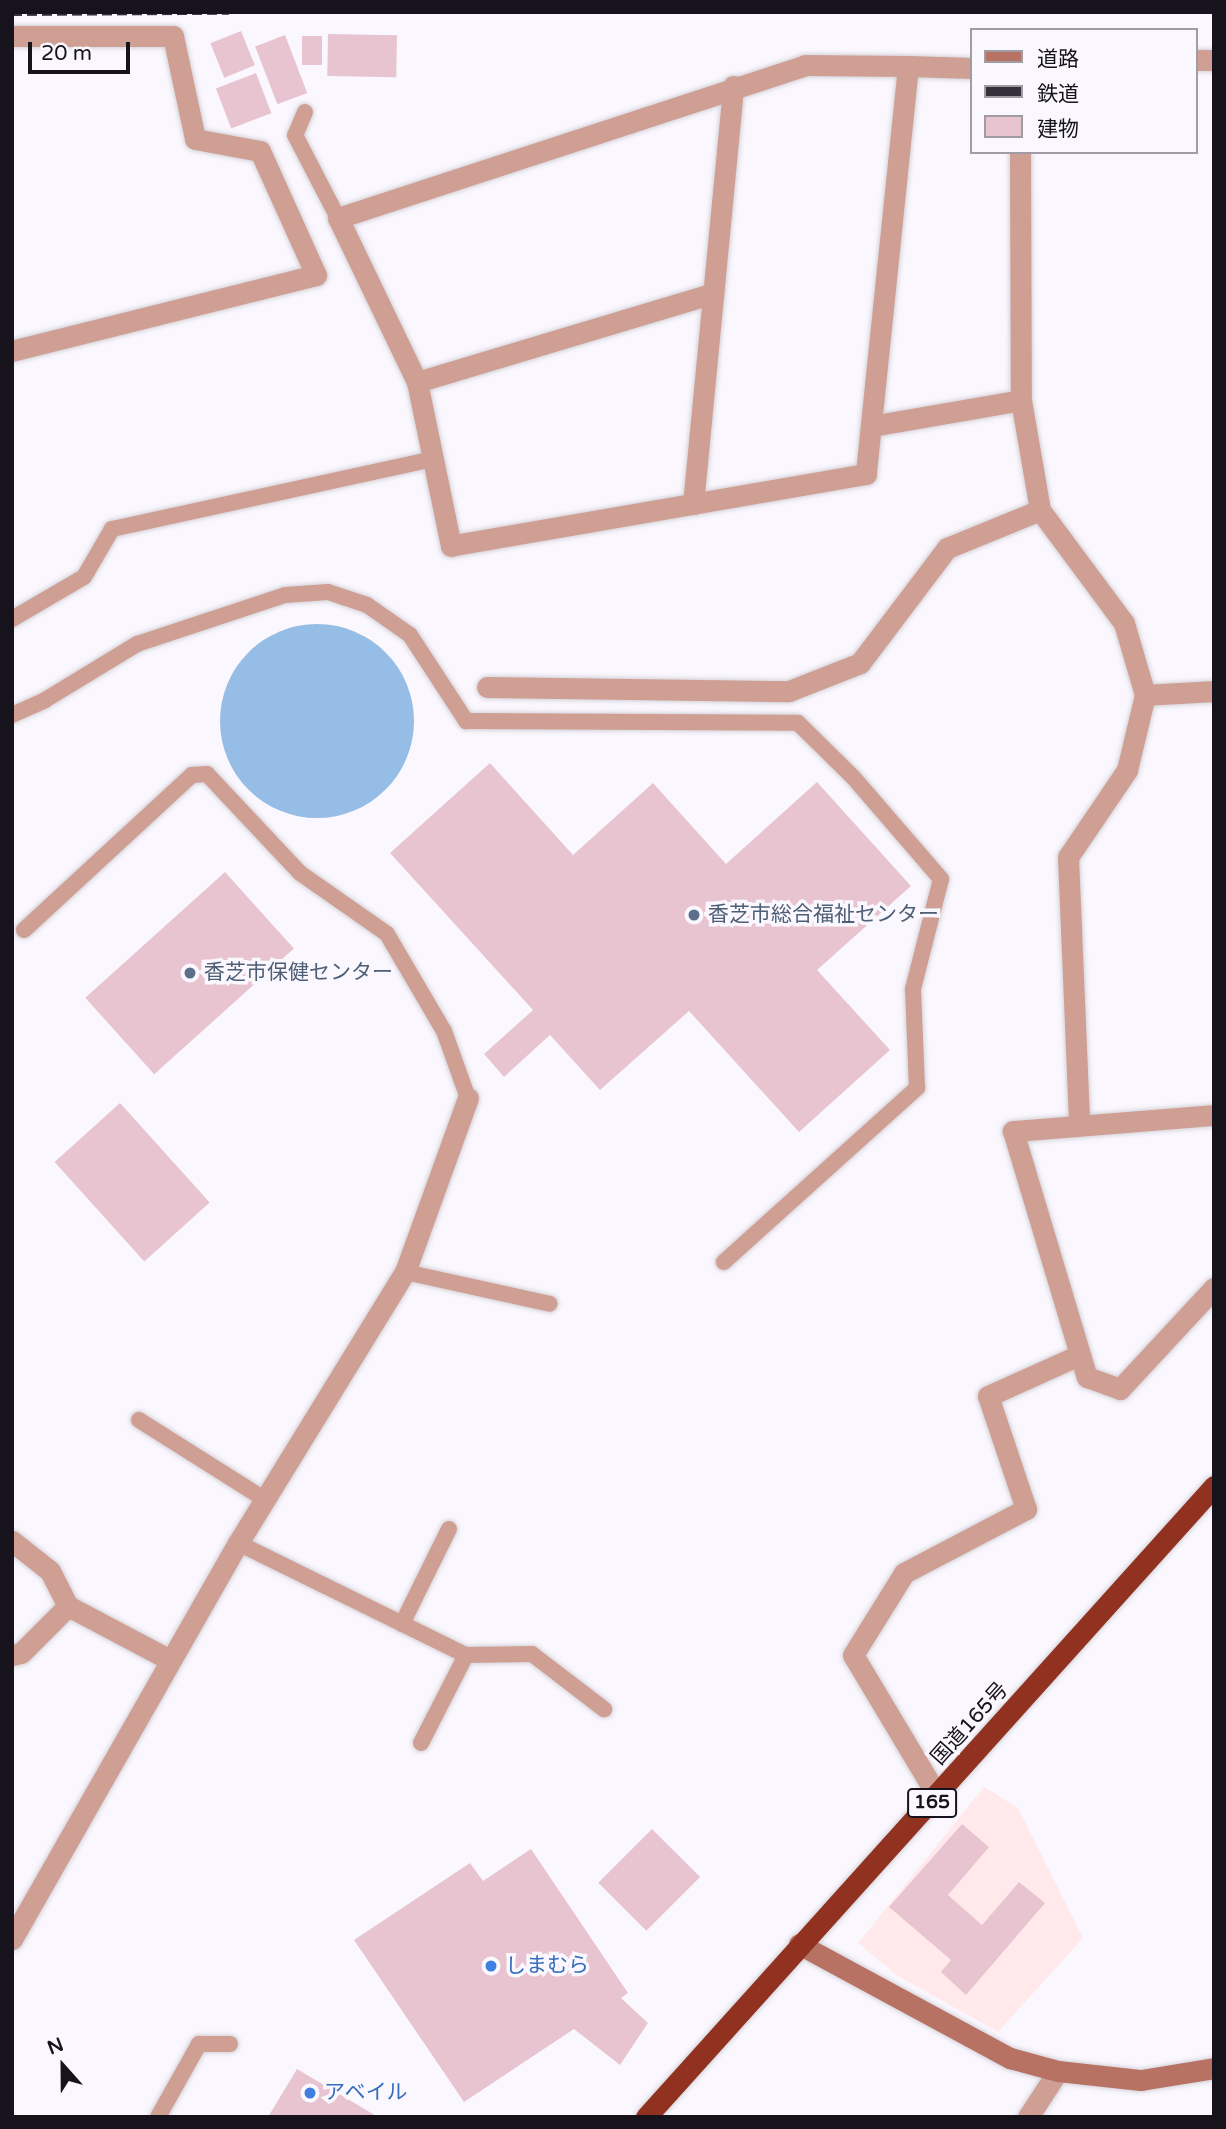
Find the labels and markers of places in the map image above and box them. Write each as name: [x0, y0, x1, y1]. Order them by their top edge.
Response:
place label: 香芝市総合福祉センター: [708, 902, 939, 928]
marker: 香芝市総合福祉センター: [686, 907, 702, 923]
place label: 香芝市保健センター: [204, 960, 393, 986]
marker: 香芝市保健センター: [182, 965, 198, 981]
place label: しまむら: [505, 1953, 589, 1979]
marker: しまむら: [483, 1958, 499, 1974]
place label: アベイル: [324, 2080, 408, 2106]
marker: アベイル: [302, 2085, 318, 2101]

